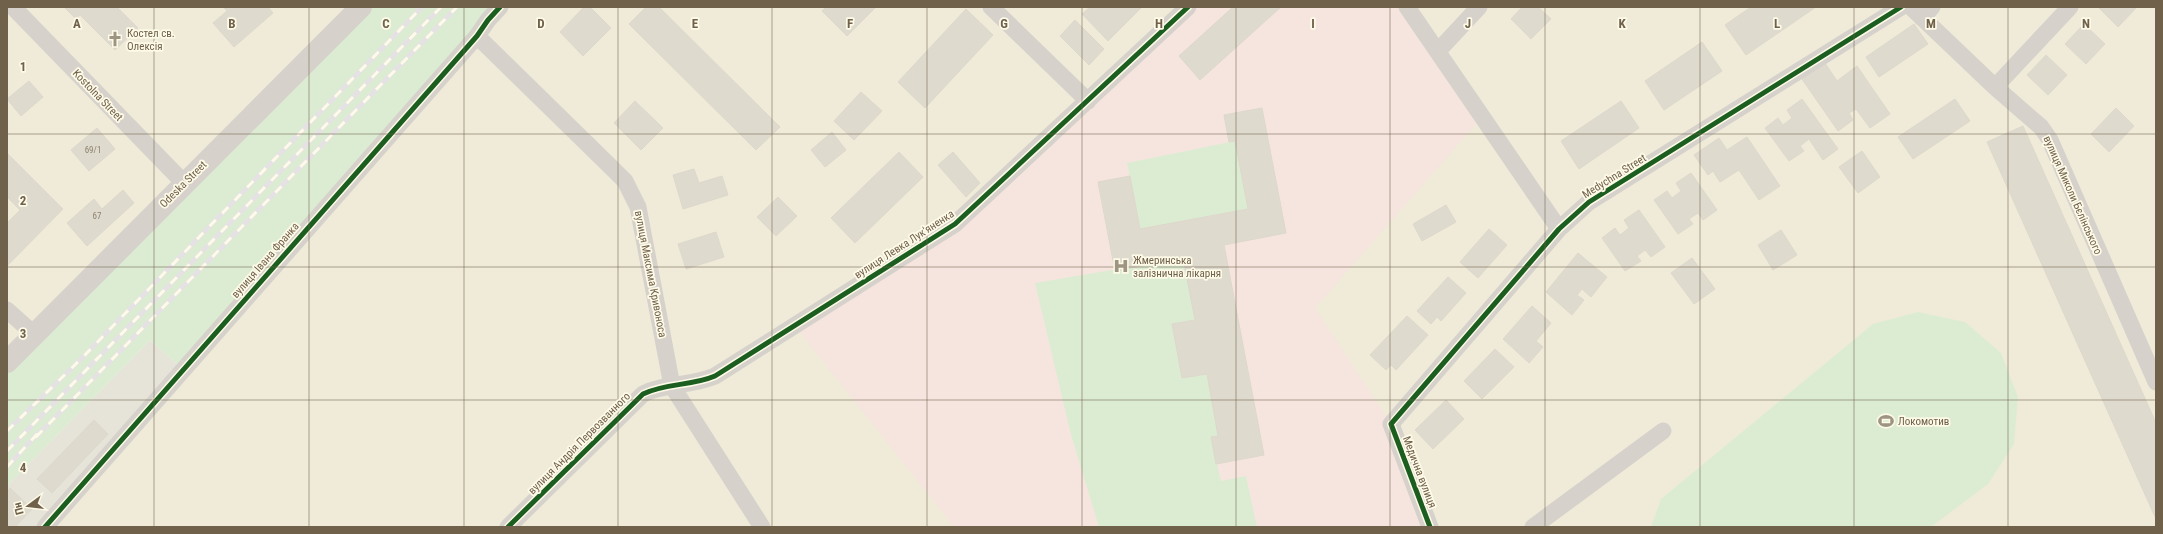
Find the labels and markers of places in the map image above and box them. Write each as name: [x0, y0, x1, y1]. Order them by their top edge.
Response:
place label: Костел св. Олексія: [127, 27, 175, 53]
church icon: Костел св. Олексія: [106, 30, 124, 48]
place label: Жмеринська залізнична лікарня: [1133, 254, 1221, 280]
hospital icon: Жмеринська залізнична лікарня: [1112, 257, 1130, 275]
sports icon: Локомотив: [1877, 412, 1895, 430]
place label: Локомотив: [1898, 415, 1949, 428]

